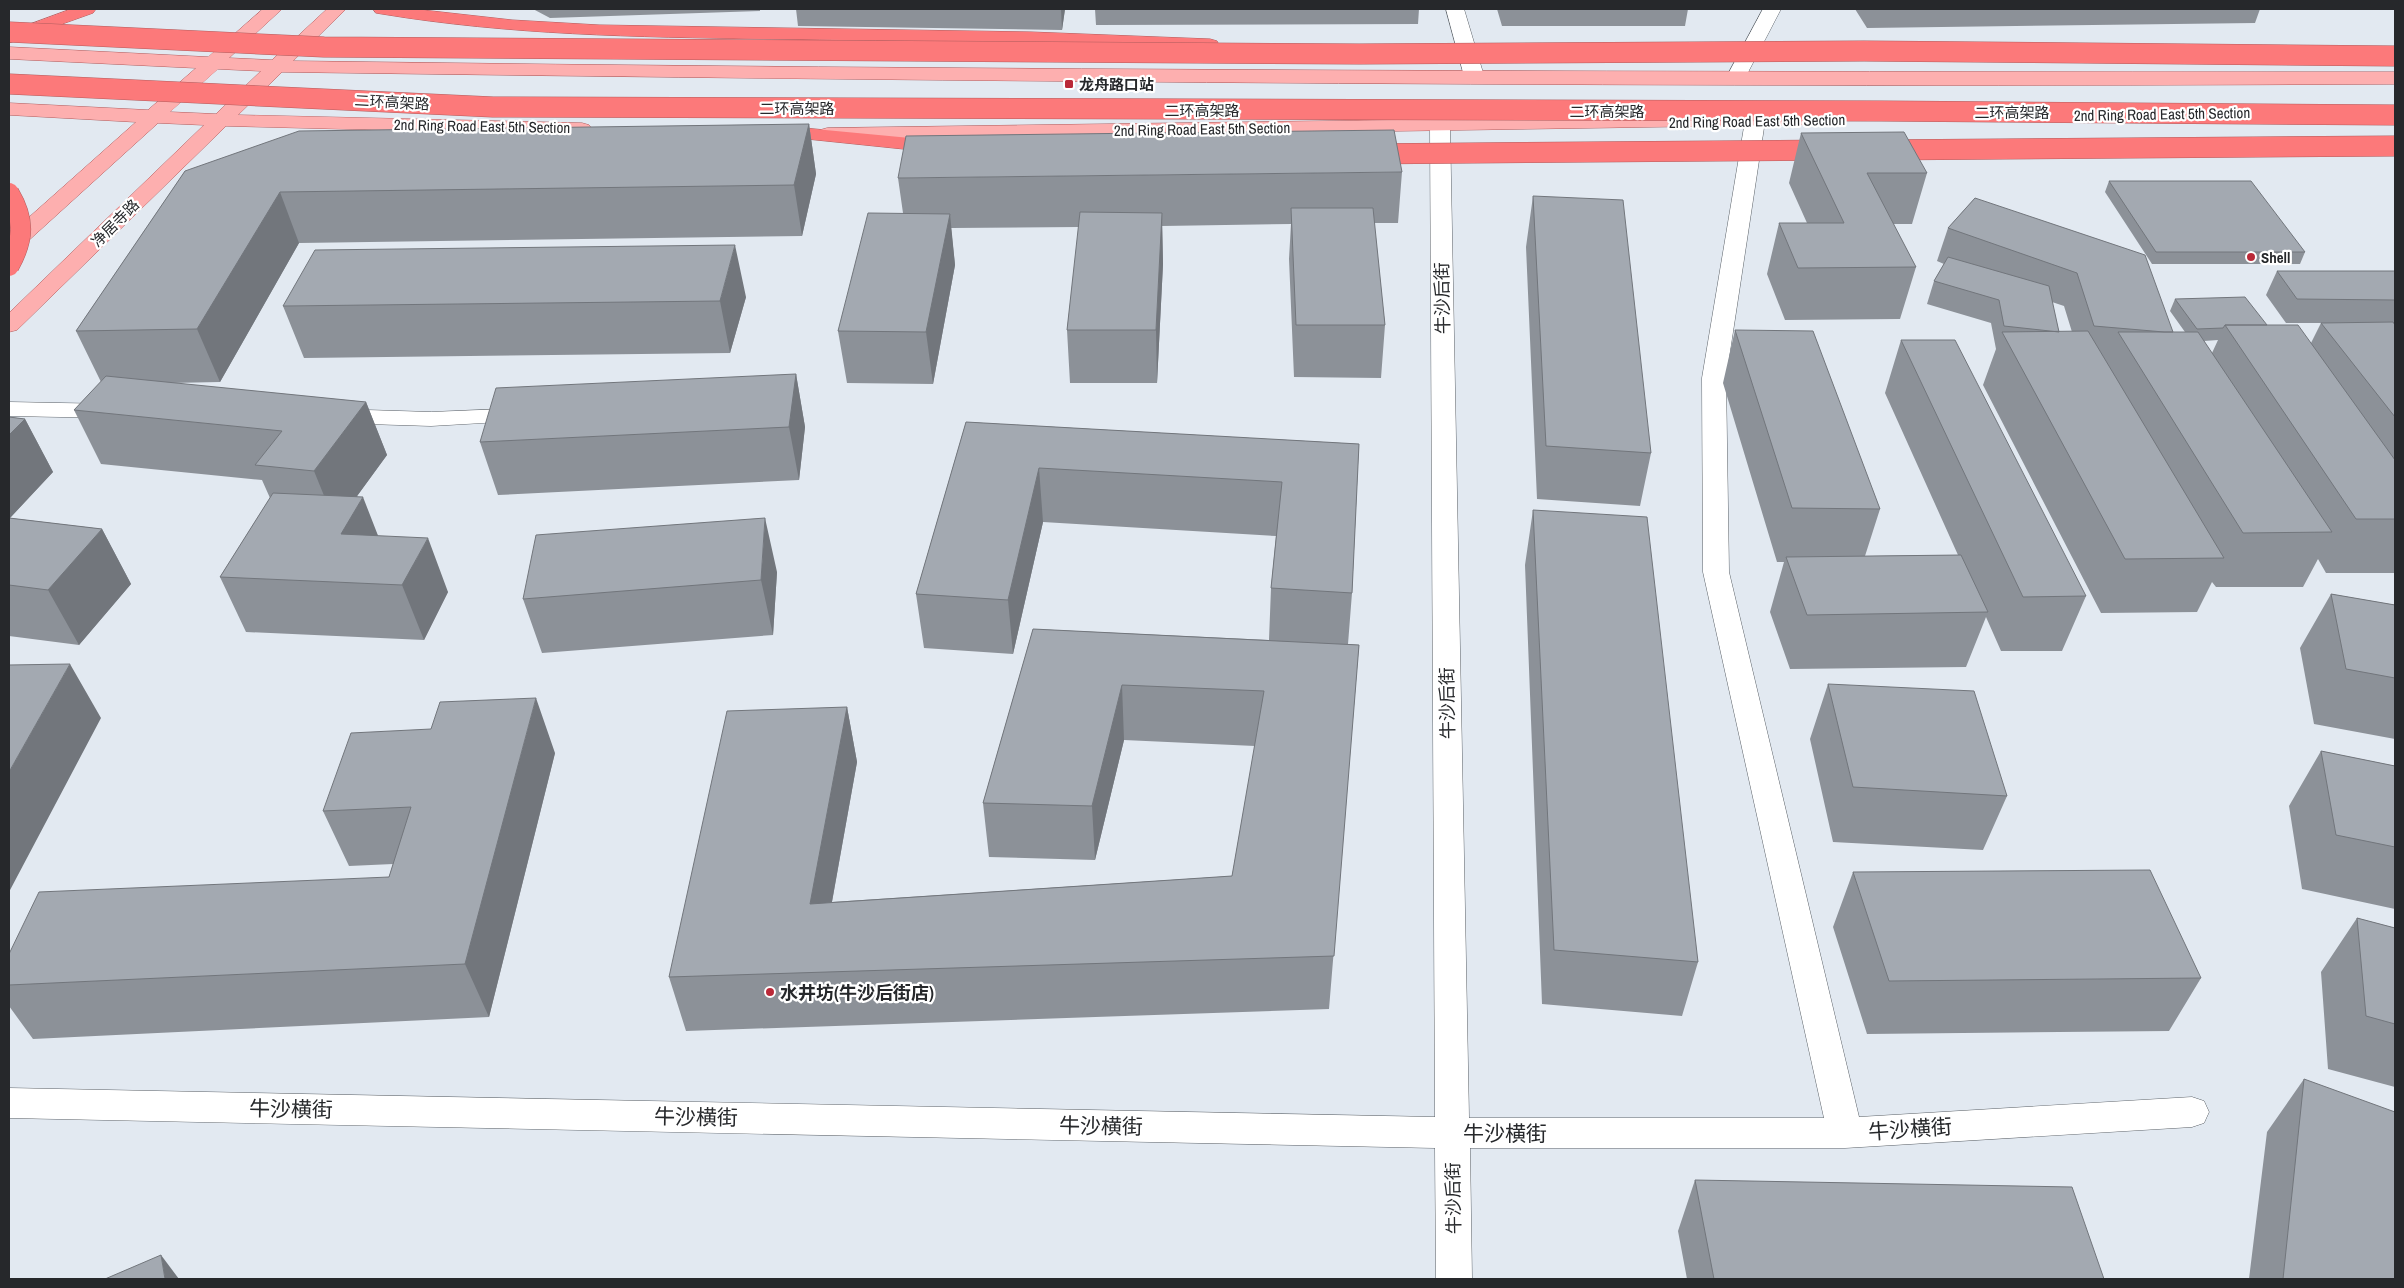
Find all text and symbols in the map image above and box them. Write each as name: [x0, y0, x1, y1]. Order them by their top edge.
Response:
place label: 龙舟路口站: [1079, 74, 1154, 95]
marker: 龙舟路口站: [1063, 78, 1075, 90]
street label: 二环高架路: [354, 90, 430, 114]
street label: 二环高架路: [759, 98, 835, 119]
street label: 二环高架路: [1164, 100, 1240, 121]
street label: 二环高架路: [1569, 101, 1645, 122]
street label: 二环高架路: [1974, 102, 2050, 123]
street label: 2nd Ring Road East 5th Section: [2074, 102, 2250, 126]
street label: 2nd Ring Road East 5th Section: [1669, 109, 1845, 133]
street label: 2nd Ring Road East 5th Section: [394, 114, 570, 138]
street label: 2nd Ring Road East 5th Section: [1114, 117, 1290, 141]
street label: 净居寺路: [86, 194, 144, 252]
place label: Shell: [2261, 247, 2290, 268]
marker: Shell: [2245, 251, 2257, 263]
street label: 牛沙后街: [1429, 262, 1455, 334]
street label: 牛沙后街: [1434, 667, 1460, 739]
place label: 水井坊(牛沙后街店): [780, 980, 934, 1005]
marker: 水井坊(牛沙后街店): [764, 986, 776, 998]
street label: 牛沙横街: [249, 1094, 333, 1124]
street label: 牛沙横街: [654, 1102, 738, 1132]
street label: 牛沙横街: [1059, 1111, 1143, 1141]
street label: 牛沙横街: [1867, 1112, 1953, 1146]
street label: 牛沙横街: [1463, 1119, 1547, 1148]
street label: 牛沙后街: [1440, 1162, 1466, 1234]

